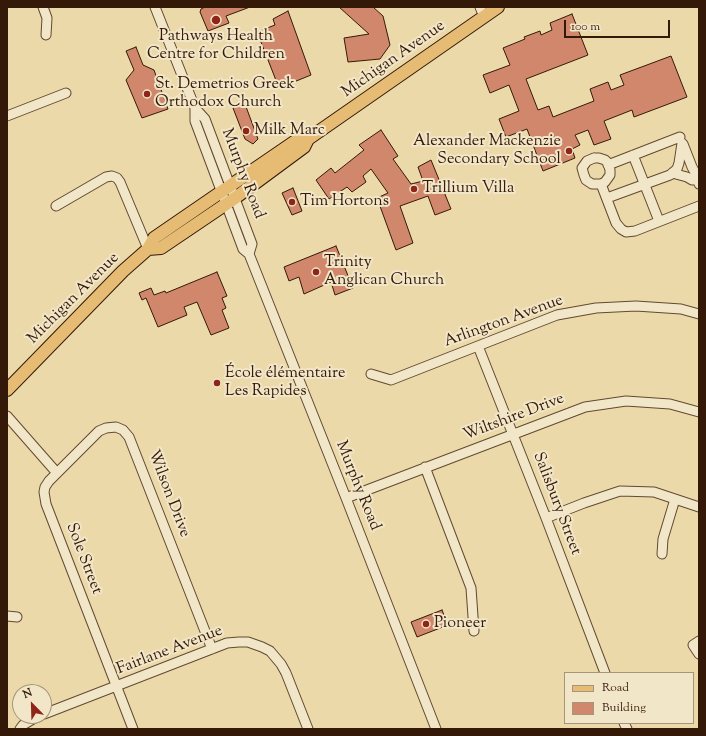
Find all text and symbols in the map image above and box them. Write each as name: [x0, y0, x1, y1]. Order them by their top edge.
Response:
scale bar: [566, 12, 672, 38]
marker: Pathways Health Centre for Children: [210, 14, 222, 26]
street label: Michigan Avenue: [339, 17, 449, 103]
text: 100 m: [571, 18, 600, 36]
place label: Pathways Health Centre for Children: [147, 27, 285, 65]
place label: St. Demetrios Greek Orthodox Church: [155, 75, 295, 113]
marker: St. Demetrios Greek Orthodox Church: [142, 89, 152, 99]
place label: Milk Marc: [254, 121, 325, 141]
street label: Murphy Road: [216, 126, 268, 222]
marker: Milk Marc: [241, 126, 251, 136]
place label: Alexander Mackenzie Secondary School: [413, 132, 561, 170]
marker: Alexander Mackenzie Secondary School: [564, 146, 574, 156]
place label: Trillium Villa: [422, 179, 514, 199]
marker: Trillium Villa: [409, 184, 419, 194]
place label: Tim Hortons: [300, 192, 389, 212]
marker: Tim Hortons: [287, 197, 297, 207]
street label: Michigan Avenue: [24, 249, 124, 349]
place label: Trinity Anglican Church: [324, 253, 444, 291]
marker: Trinity Anglican Church: [311, 267, 321, 277]
street label: Arlington Avenue: [442, 292, 566, 352]
place label: École élémentaire Les Rapides: [225, 364, 345, 402]
marker: École élémentaire Les Rapides: [212, 378, 222, 388]
street label: Wiltshire Drive: [461, 390, 567, 446]
street label: Murphy Road: [330, 438, 384, 534]
street label: Wilson Drive: [143, 448, 193, 540]
street label: Salisbury Street: [528, 450, 584, 558]
street label: Sole Street: [61, 521, 105, 597]
place label: Pioneer: [434, 614, 486, 634]
marker: Pioneer: [421, 619, 431, 629]
street label: Fairlane Avenue: [114, 622, 226, 680]
legend: [564, 672, 694, 724]
text: Road: [602, 679, 629, 697]
north arrow: [12, 684, 52, 724]
text: N: [21, 685, 35, 703]
text: Building: [602, 699, 646, 717]

